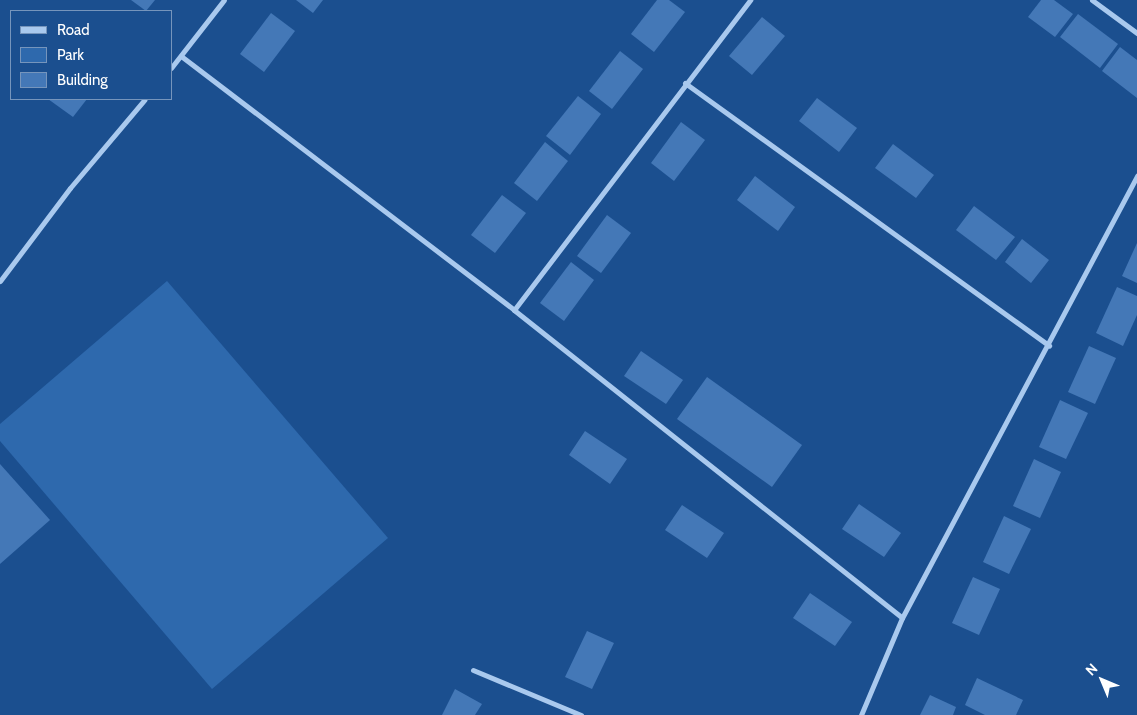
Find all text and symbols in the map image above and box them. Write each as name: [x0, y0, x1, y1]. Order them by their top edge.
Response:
legend: [10, 10, 172, 100]
text: Road: [57, 21, 90, 39]
text: Park: [57, 46, 84, 64]
text: Building: [57, 71, 108, 89]
north arrow: [1077, 655, 1127, 705]
text: N: [1082, 660, 1101, 679]

